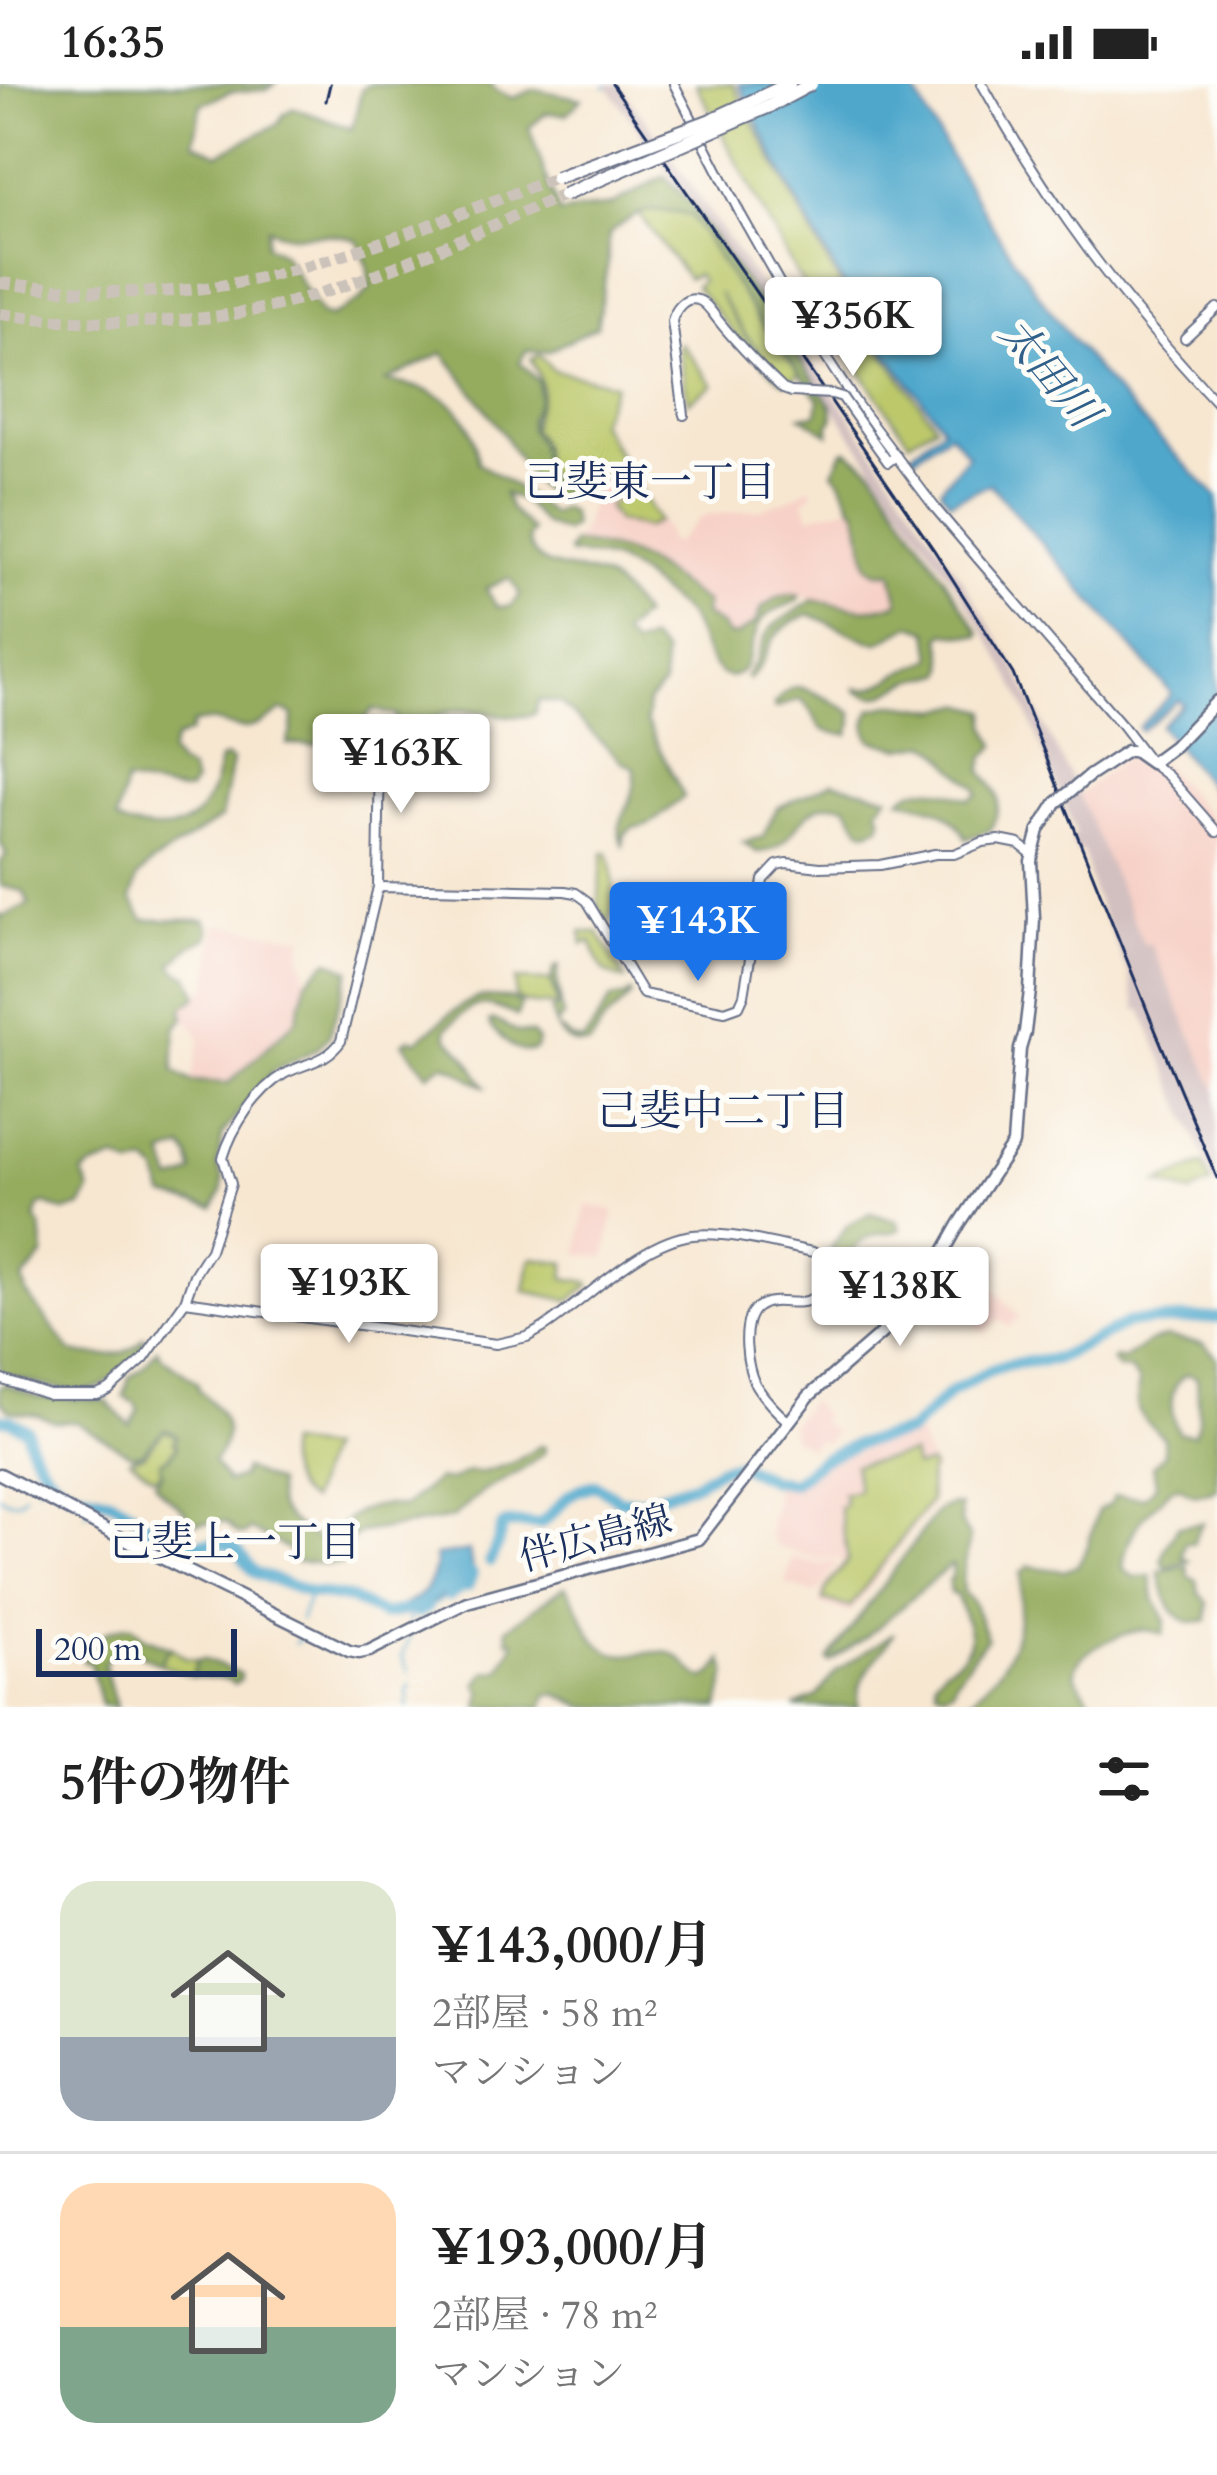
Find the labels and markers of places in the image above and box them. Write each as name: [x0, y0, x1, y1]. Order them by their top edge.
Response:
pin: ¥356K: [769, 277, 937, 379]
pin: ¥163K: [317, 714, 485, 816]
pin: ¥143K: [614, 882, 782, 984]
pin: ¥193K: [265, 1244, 433, 1346]
pin: ¥138K: [816, 1247, 984, 1349]

